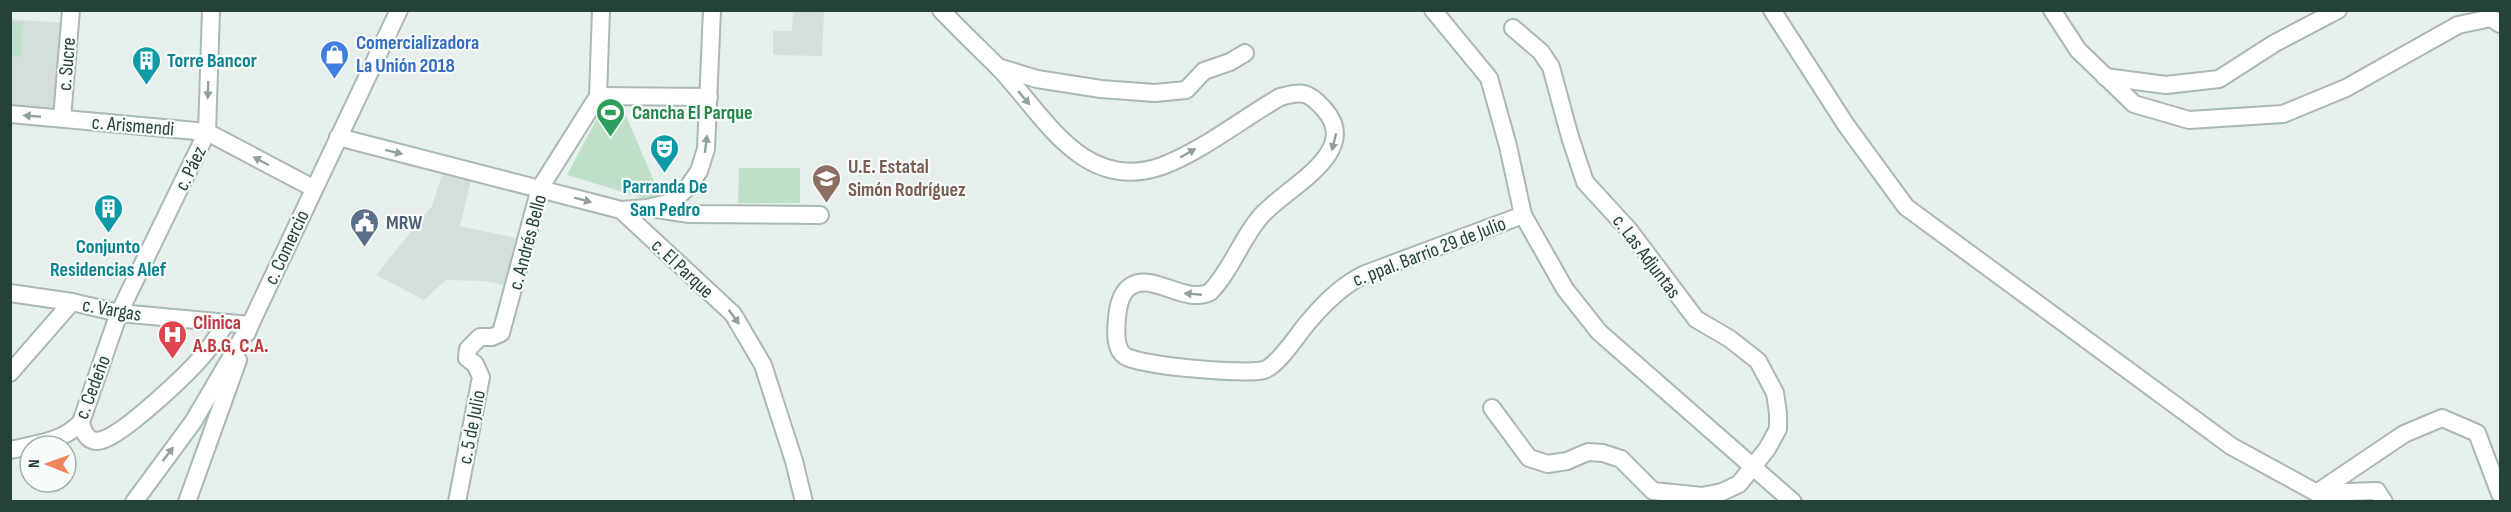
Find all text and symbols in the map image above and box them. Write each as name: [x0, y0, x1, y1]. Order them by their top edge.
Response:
place label: Comercializadora La Unión 2018: [356, 31, 479, 78]
street label: c. Sucre: [53, 36, 81, 92]
shop icon: Comercializadora La Unión 2018: [319, 38, 351, 80]
building icon: Torre Bancor: [130, 44, 162, 86]
place label: Torre Bancor: [167, 49, 257, 73]
one-way arrow: [204, 80, 213, 99]
one-way arrow: [1017, 90, 1030, 105]
sports icon: Cancha El Parque: [595, 96, 627, 138]
place label: Cancha El Parque: [632, 101, 753, 125]
street label: c. Arismendi: [91, 110, 175, 142]
one-way arrow: [23, 111, 42, 121]
theatre icon: Parranda De San Pedro: [649, 132, 681, 174]
one-way arrow: [1328, 133, 1338, 151]
one-way arrow: [701, 134, 711, 153]
street label: c. Páez: [170, 142, 212, 195]
one-way arrow: [385, 147, 403, 157]
one-way arrow: [1180, 148, 1196, 159]
place label: U.E. Estatal Simón Rodríguez: [848, 155, 966, 202]
one-way arrow: [253, 156, 270, 165]
school or university icon: U.E. Estatal Simón Rodríguez: [811, 162, 843, 204]
place label: Parranda De San Pedro: [622, 175, 708, 222]
building icon: Conjunto Residencias Alef: [92, 192, 124, 234]
street label: c. Andrés Bello: [504, 192, 552, 293]
one-way arrow: [574, 196, 592, 205]
street label: c. Comercio: [259, 206, 315, 289]
public building icon: MRW: [349, 206, 381, 248]
street label: c. Las Adjuntas: [1607, 210, 1686, 303]
place label: MRW: [386, 211, 422, 235]
street label: c. ppal. Barrio 29 de Julio: [1349, 212, 1509, 292]
street label: c. El Parque: [646, 234, 718, 304]
place label: Conjunto Residencias Alef: [50, 235, 167, 282]
one-way arrow: [1183, 289, 1202, 299]
street label: c. Vargas: [81, 293, 143, 327]
one-way arrow: [727, 310, 739, 325]
place label: Clinica A.B.G, C.A.: [192, 311, 268, 358]
hospital icon: Clinica A.B.G, C.A.: [156, 318, 188, 360]
street label: c. Cedeño: [70, 352, 116, 423]
street label: c. 5 de Julio: [453, 388, 491, 466]
north arrow: [18, 434, 78, 494]
one-way arrow: [162, 447, 174, 462]
text: N: [25, 459, 44, 468]

